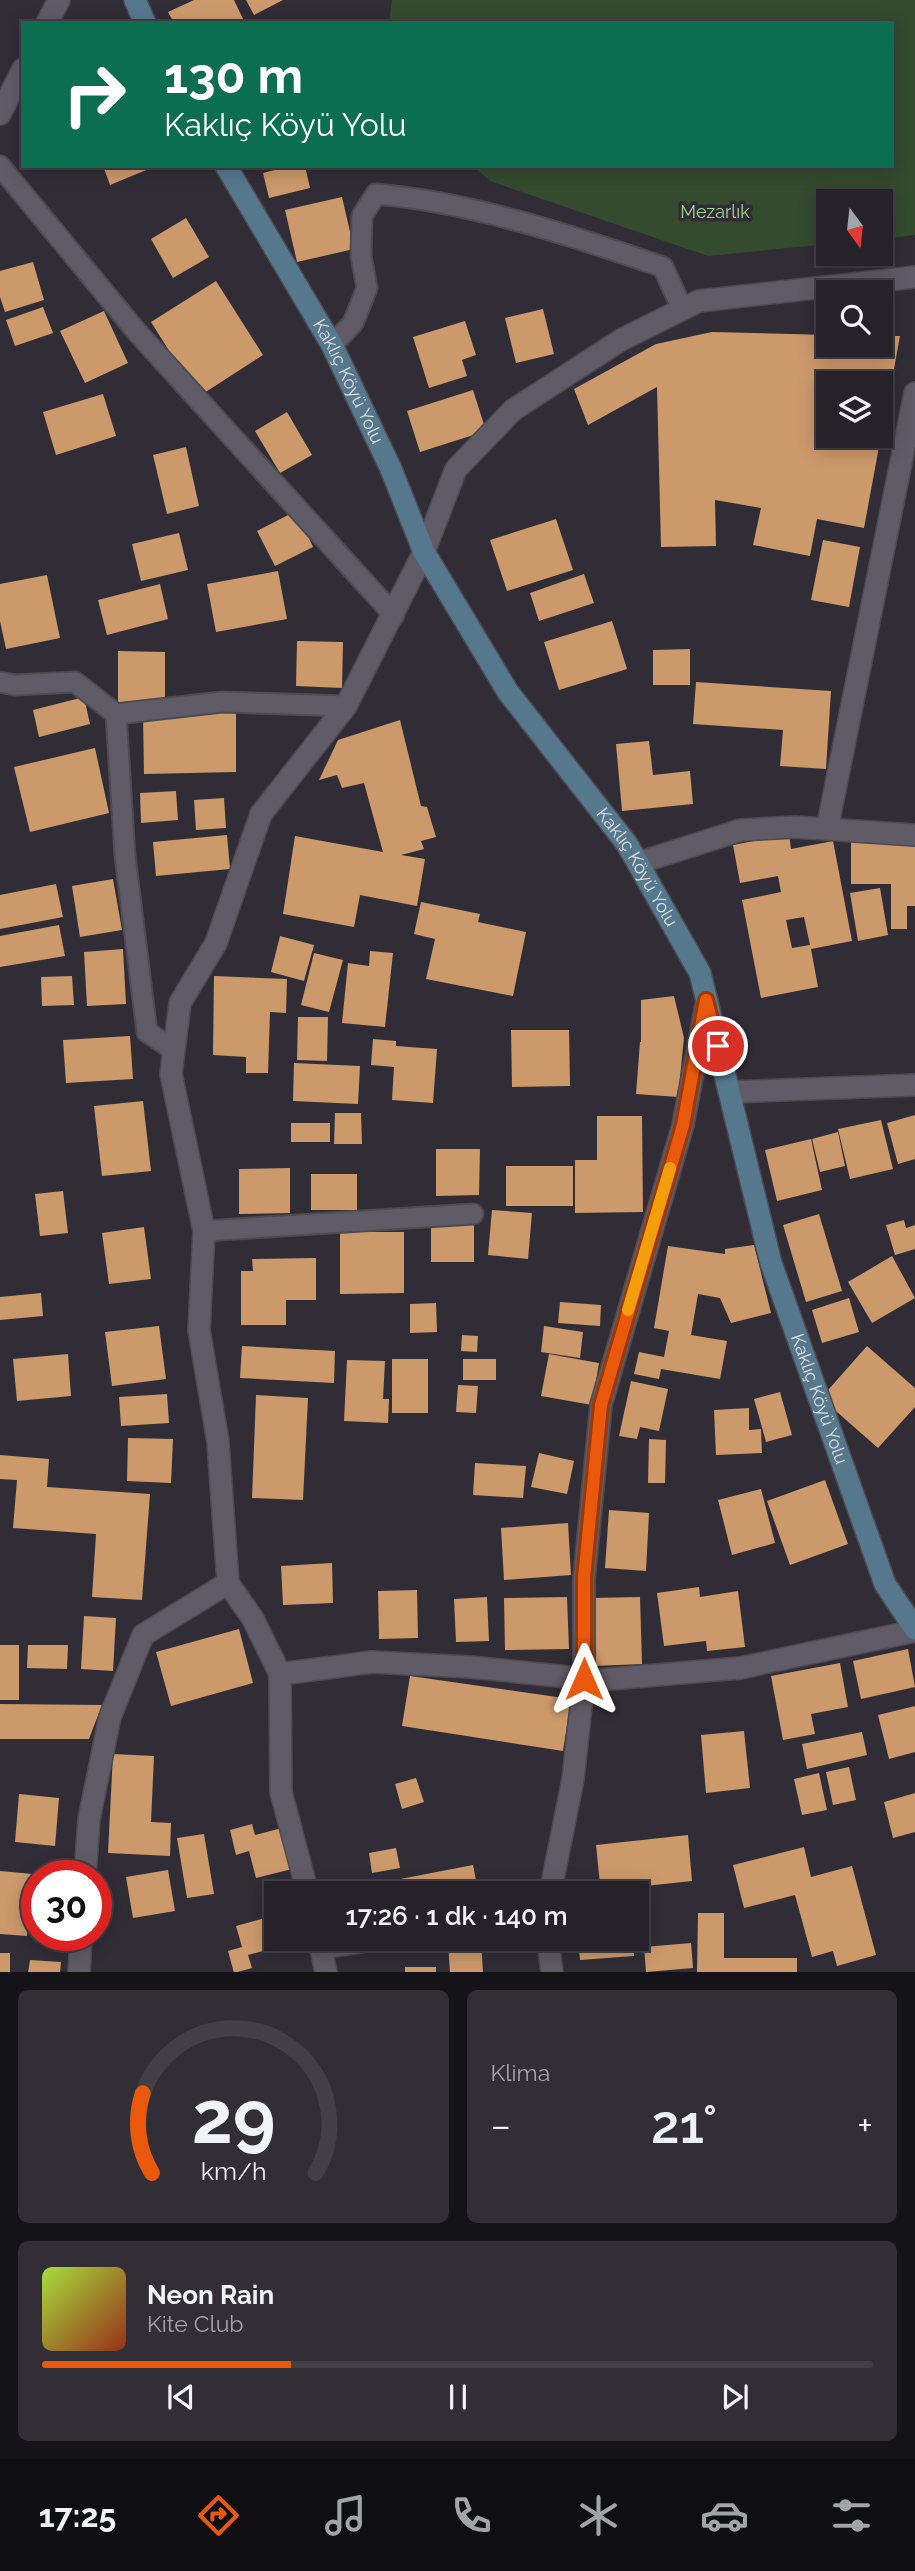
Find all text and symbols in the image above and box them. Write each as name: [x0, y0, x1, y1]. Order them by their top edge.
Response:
text: 130 m: [164, 47, 303, 104]
icon: right: [49, 49, 140, 140]
text: Kaklıç Köyü Yolu: [164, 106, 406, 143]
north arrow: [816, 189, 892, 266]
map controls: [816, 189, 893, 448]
park label: Mezarlık: [680, 201, 750, 222]
button: search: [816, 280, 893, 357]
street label: Kaklıç Köyü Yolu: [309, 315, 388, 447]
button: layers: [816, 371, 893, 448]
street label: Kaklıç Köyü Yolu: [592, 803, 683, 930]
pin: [688, 1016, 748, 1076]
icon: arrive: [699, 1027, 737, 1065]
street label: Kaklıç Köyü Yolu: [787, 1331, 852, 1467]
position arrow: [547, 1642, 621, 1716]
speed limit sign: 30: [21, 1860, 112, 1951]
text: 17:26 · 1 dk · 140 m: [346, 1901, 568, 1931]
text: Klima: [491, 2059, 550, 2086]
text: 29: [191, 2075, 275, 2160]
text: 21°: [651, 2094, 717, 2155]
text: −: [491, 2103, 511, 2148]
text: +: [857, 2103, 873, 2148]
text: km/h: [200, 2155, 266, 2185]
text: Neon Rain: [147, 2280, 274, 2310]
text: Kite Club: [147, 2310, 244, 2337]
icon: previous: [162, 2378, 200, 2416]
icon: pause: [439, 2378, 477, 2416]
icon: next: [716, 2378, 754, 2416]
icon: directions: [194, 2491, 243, 2540]
icon: music: [321, 2491, 370, 2540]
icon: phone: [447, 2491, 496, 2540]
icon: climate: [574, 2491, 623, 2540]
icon: car: [700, 2491, 749, 2540]
icon: filters: [827, 2491, 876, 2540]
text: 17:25: [39, 2497, 116, 2534]

